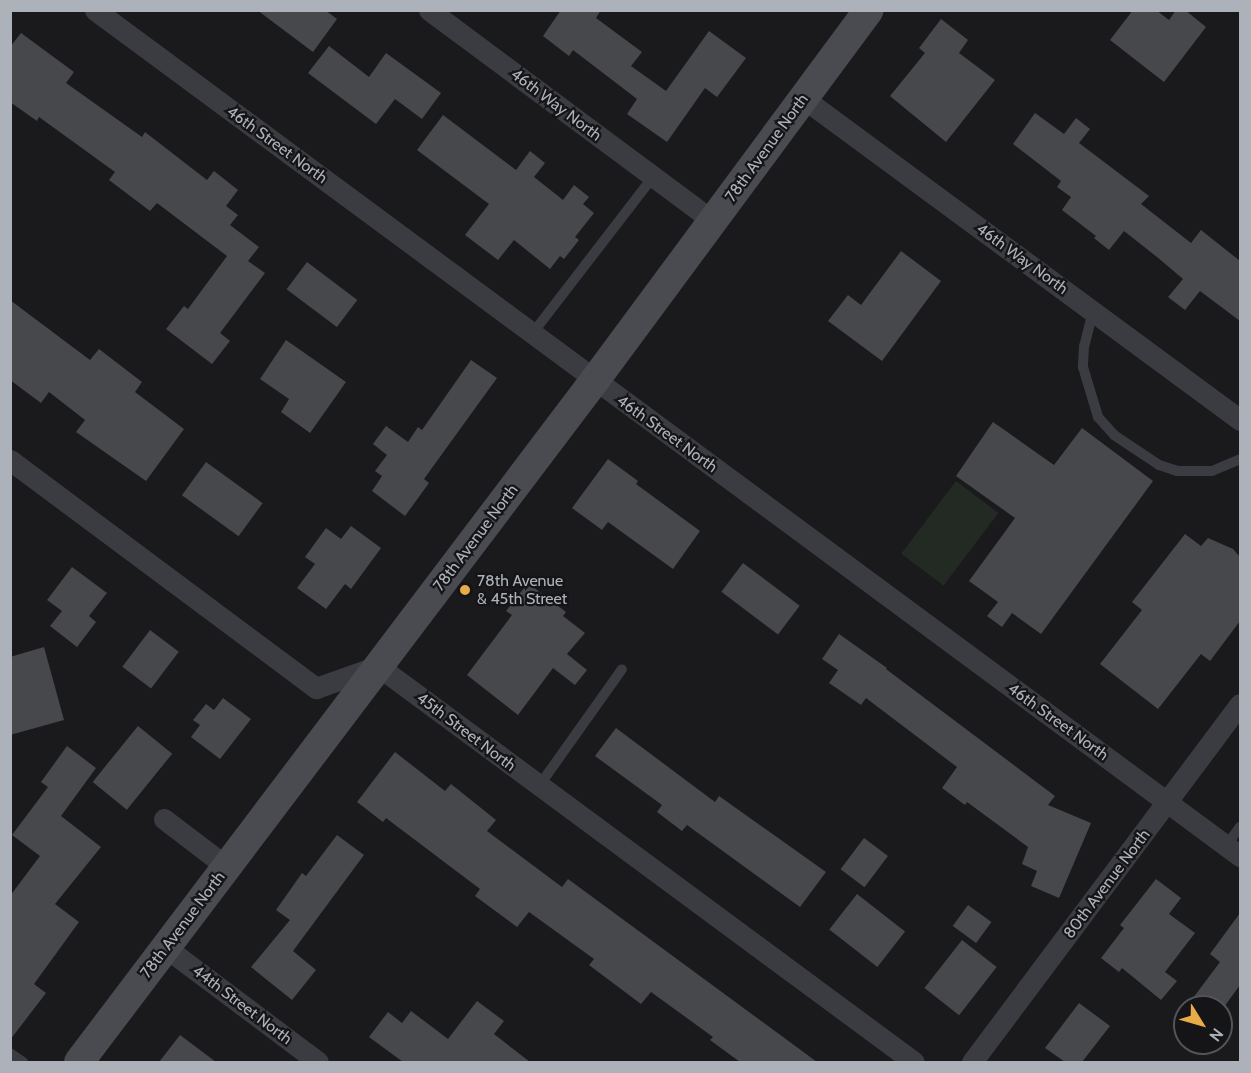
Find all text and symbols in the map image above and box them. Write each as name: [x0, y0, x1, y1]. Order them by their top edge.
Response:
street label: 46th Way North: [507, 65, 605, 145]
street label: 78th Avenue North: [721, 90, 813, 206]
street label: 46th Street North: [223, 102, 331, 188]
street label: 46th Way North: [972, 219, 1072, 299]
street label: 46th Street North: [613, 391, 721, 477]
street label: 78th Avenue North: [430, 481, 522, 595]
place label: 78th Avenue & 45th Street: [477, 571, 567, 609]
marker: 78th Avenue & 45th Street: [458, 583, 472, 597]
street label: 46th Street North: [1004, 679, 1112, 765]
street label: 45th Street North: [413, 688, 519, 776]
street label: 80th Avenue North: [1060, 826, 1154, 942]
street label: 78th Avenue North: [137, 868, 229, 982]
street label: 44th Street North: [188, 961, 296, 1049]
north arrow: [1173, 995, 1233, 1055]
text: N: [1205, 1025, 1227, 1045]

